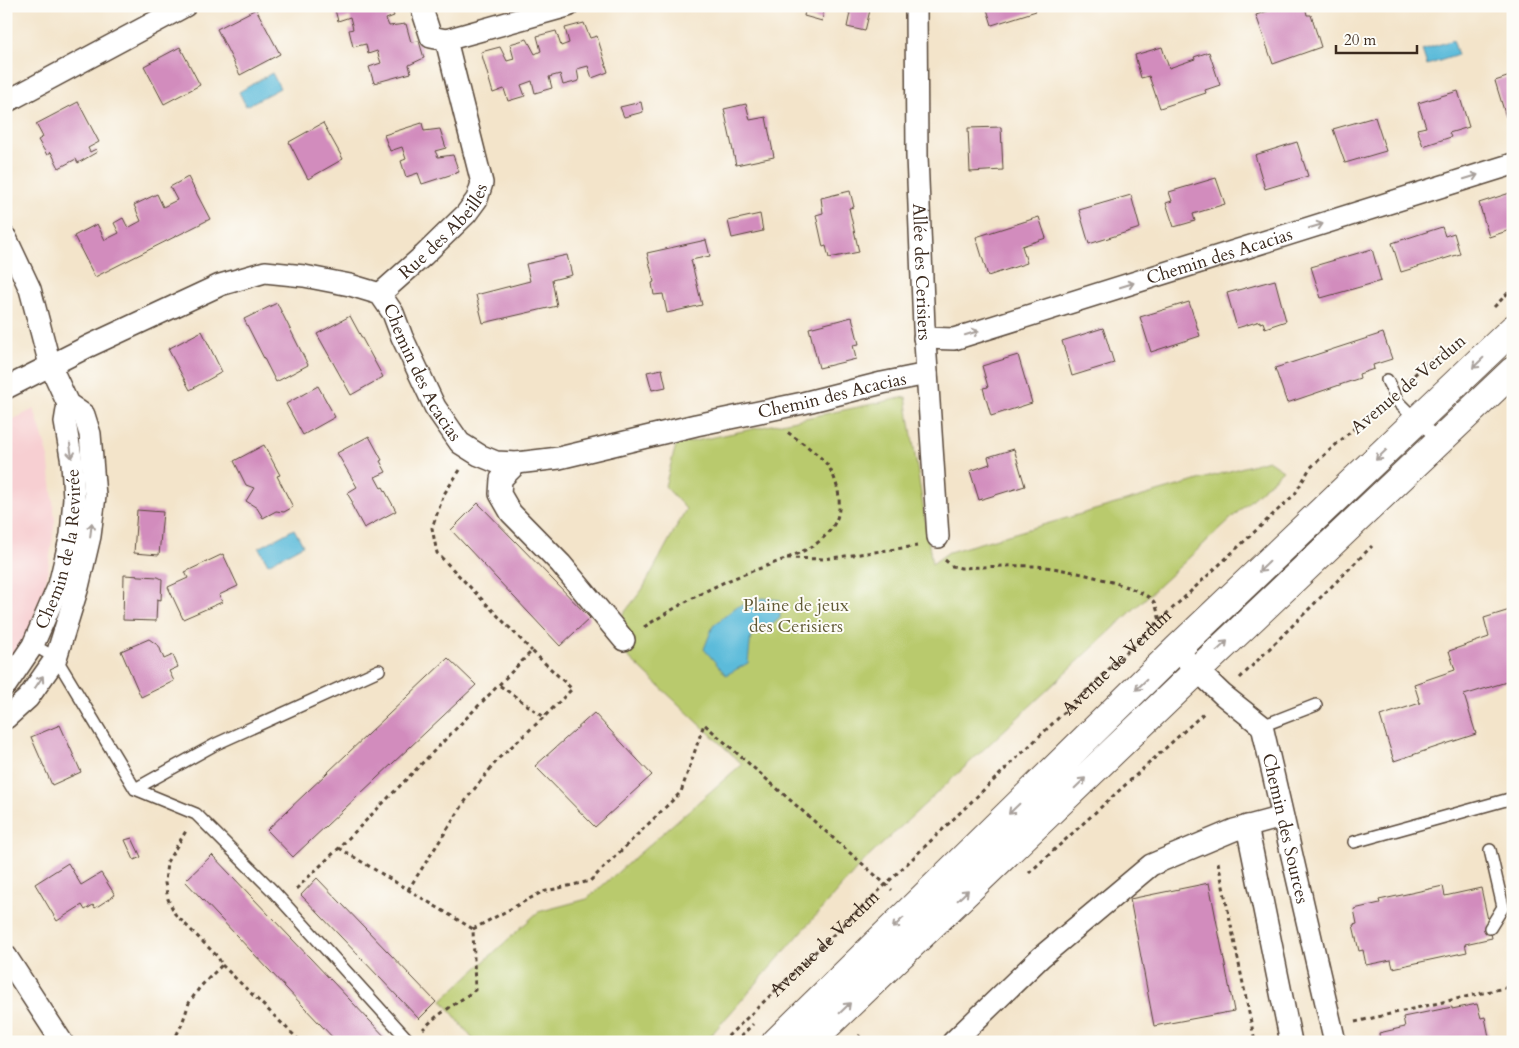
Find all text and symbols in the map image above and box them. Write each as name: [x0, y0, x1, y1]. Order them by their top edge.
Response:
scale bar: [1336, 22, 1418, 54]
text: 20 m: [1344, 30, 1376, 50]
one-way arrow: [1462, 172, 1478, 182]
street label: Rue des Abeilles: [393, 181, 494, 285]
street label: Allée des Cerisiers: [906, 203, 937, 341]
one-way arrow: [1307, 220, 1323, 230]
street label: Chemin des Acacias: [1143, 222, 1296, 291]
one-way arrow: [1119, 279, 1135, 289]
street label: Chemin des Acacias: [377, 298, 467, 447]
one-way arrow: [964, 328, 980, 338]
street label: Avenue de Verdun: [1345, 328, 1472, 440]
one-way arrow: [1471, 357, 1484, 369]
street label: Chemin des Acacias: [756, 366, 909, 425]
one-way arrow: [66, 443, 76, 459]
one-way arrow: [1375, 449, 1388, 461]
street label: Chemin de la Revirée: [29, 468, 87, 633]
one-way arrow: [86, 522, 96, 538]
one-way arrow: [1257, 561, 1270, 573]
park label: Plaine de jeux des Cerisiers: [743, 593, 849, 639]
street label: Avenue de Verdun: [1057, 603, 1178, 721]
one-way arrow: [1216, 640, 1229, 652]
one-way arrow: [34, 676, 44, 690]
one-way arrow: [1136, 678, 1148, 690]
street label: Chemin des Sources: [1256, 751, 1315, 906]
one-way arrow: [1073, 777, 1086, 789]
one-way arrow: [1008, 803, 1020, 815]
street label: Avenue de Verdun: [764, 884, 886, 1003]
one-way arrow: [956, 890, 968, 902]
one-way arrow: [891, 917, 904, 929]
one-way arrow: [839, 1002, 852, 1014]

